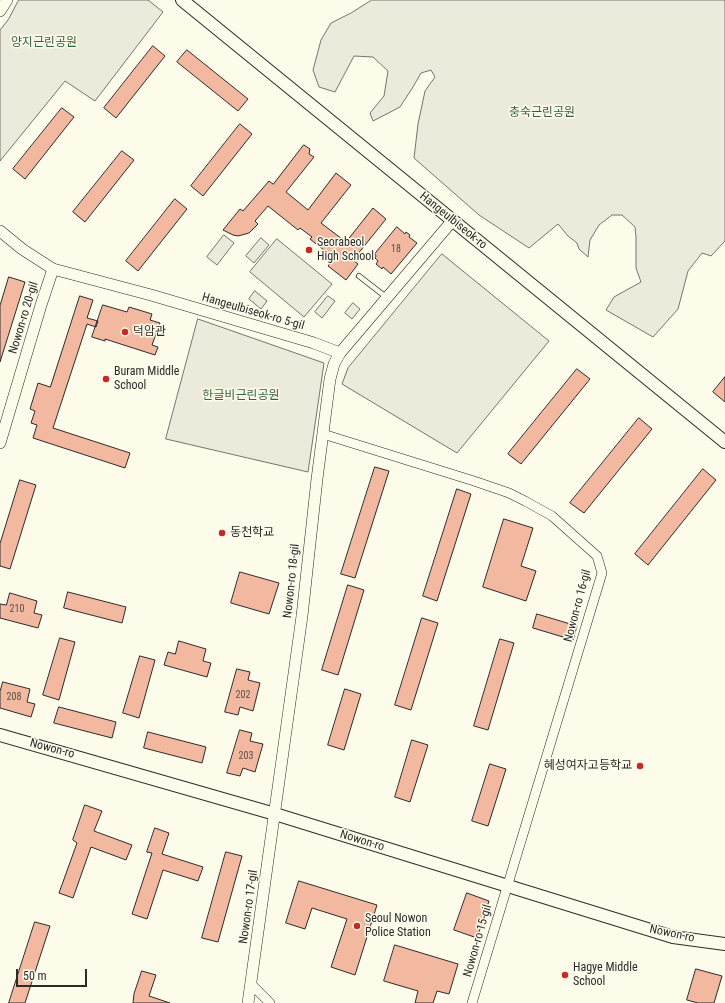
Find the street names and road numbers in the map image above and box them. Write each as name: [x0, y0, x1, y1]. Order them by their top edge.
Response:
street label: Hangeulbiseok-ro: [416, 189, 490, 253]
street label: Nowon-ro 20-gil: [6, 280, 42, 356]
street label: Hangeulbiseok-ro 5-gil: [200, 290, 306, 334]
street label: Nowon-ro 18-gil: [281, 543, 303, 619]
street label: Nowon-ro 16-gil: [561, 568, 595, 644]
street label: Nowon-ro: [28, 736, 76, 762]
street label: Nowon-ro: [338, 827, 386, 855]
street label: Nowon-ro 17-gil: [237, 869, 261, 945]
street label: Nowon-ro 15-gil: [461, 903, 495, 979]
street label: Nowon-ro: [648, 922, 696, 946]

